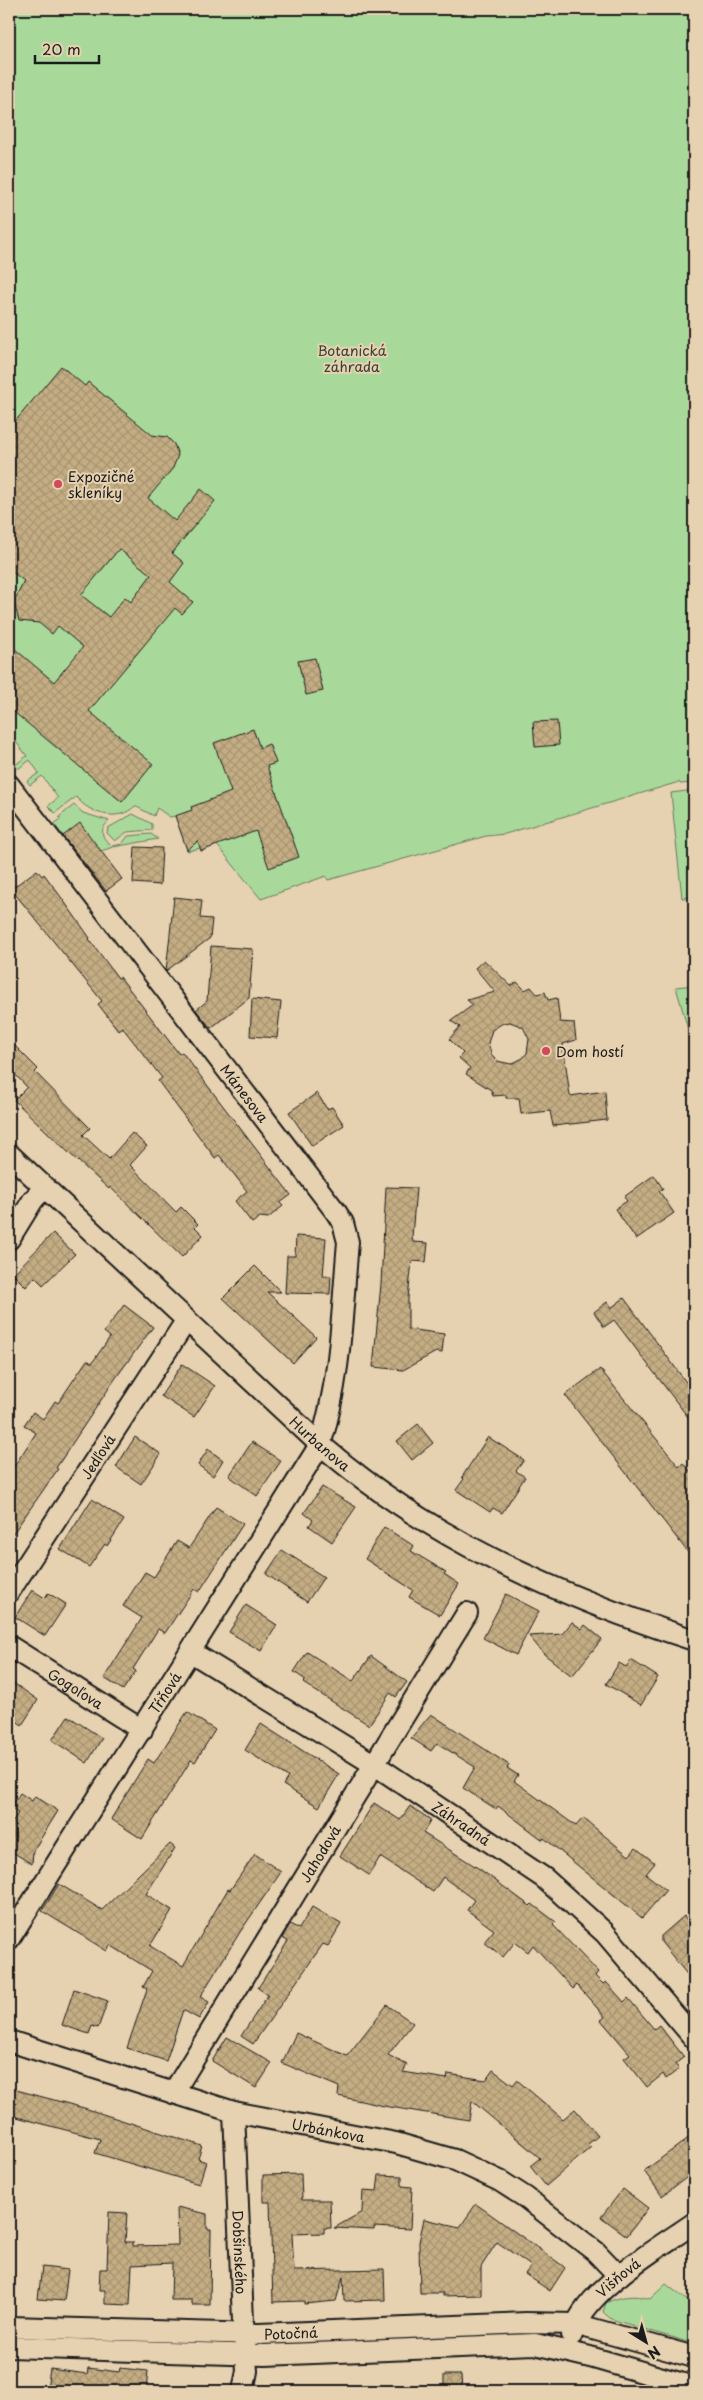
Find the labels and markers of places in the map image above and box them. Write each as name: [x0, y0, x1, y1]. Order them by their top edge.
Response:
place label: Expozičné skleníky: [68, 466, 135, 503]
marker: Expozičné skleníky: [52, 478, 64, 490]
place label: Dom hostí: [556, 1041, 624, 1062]
marker: Dom hostí: [540, 1045, 552, 1057]

